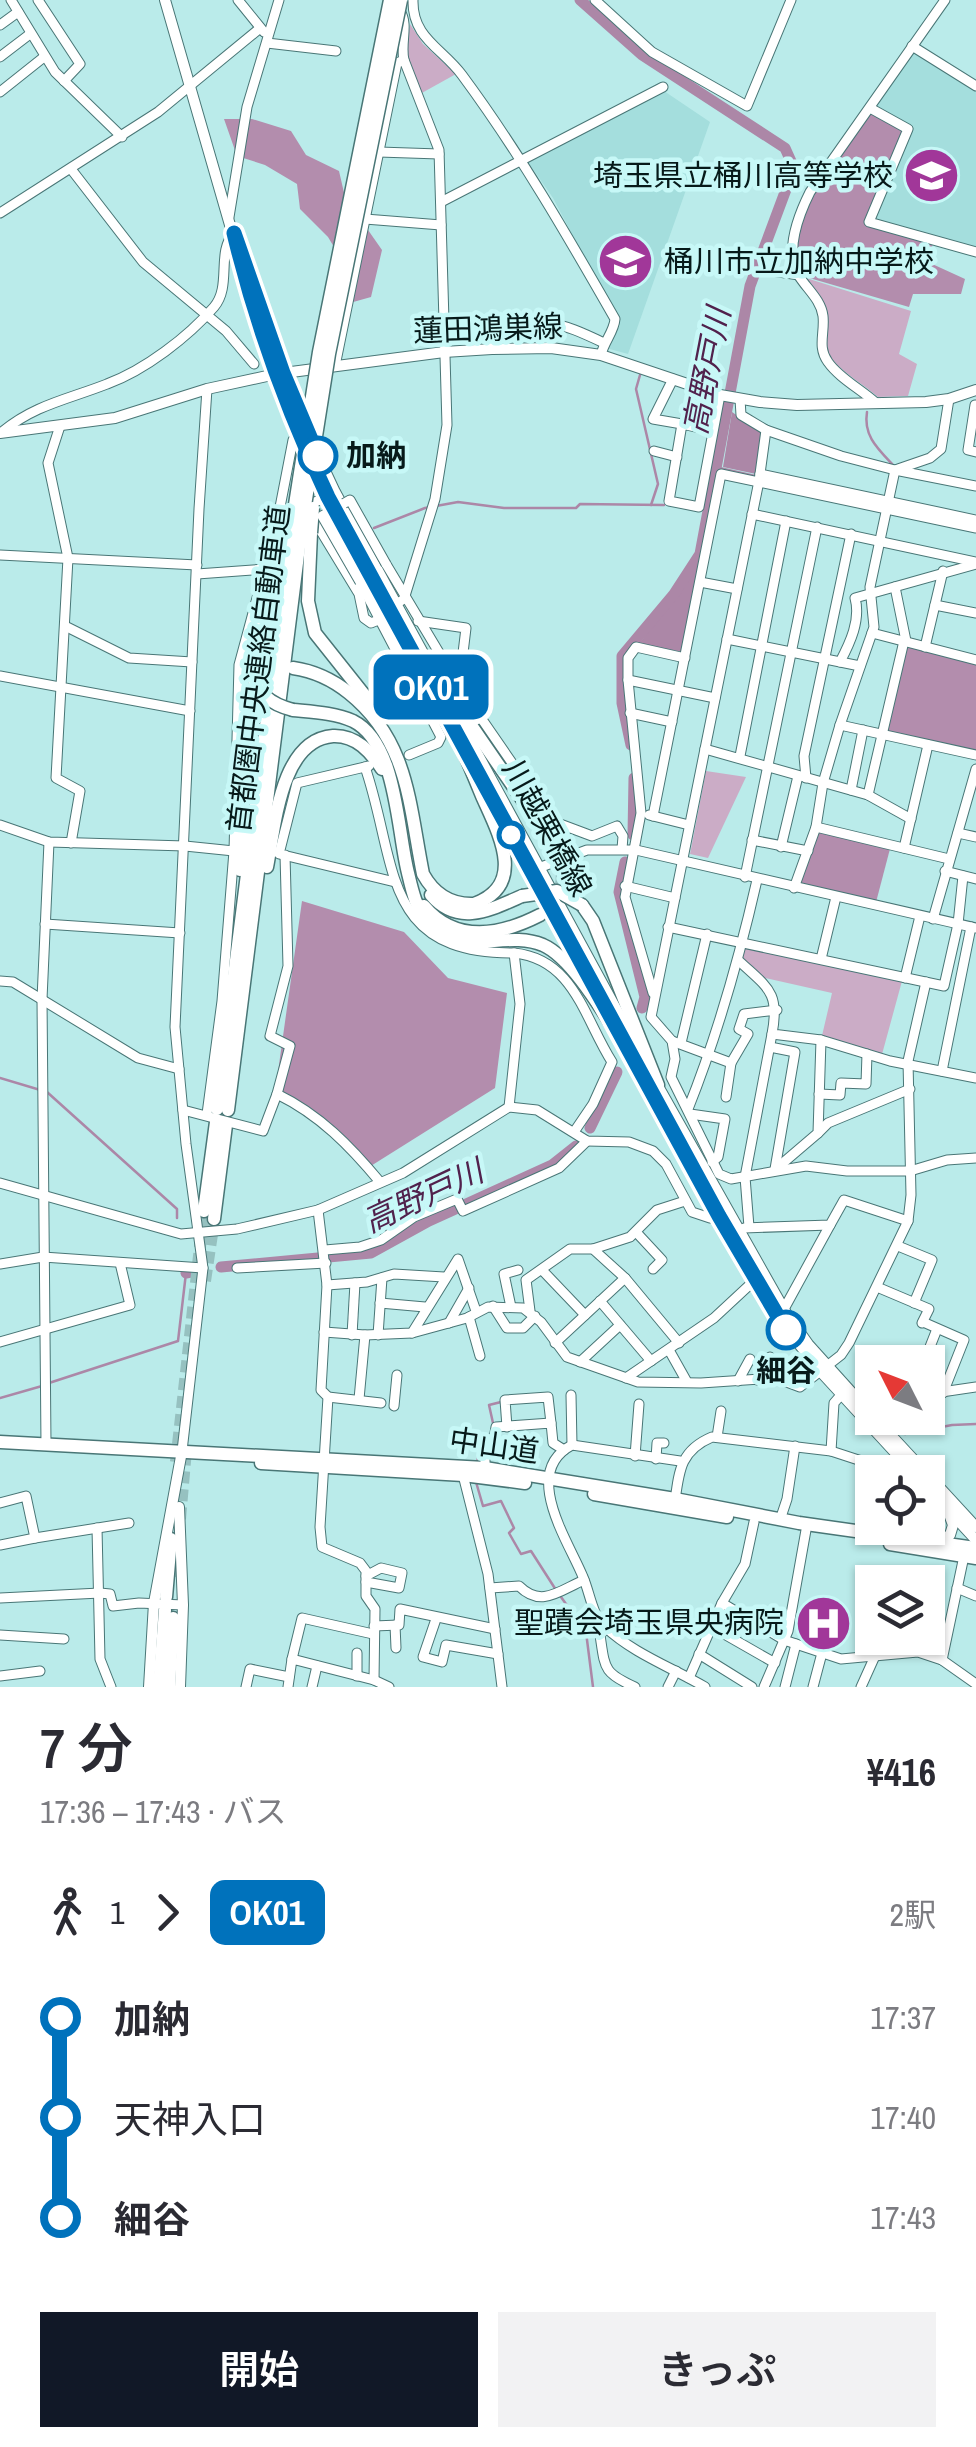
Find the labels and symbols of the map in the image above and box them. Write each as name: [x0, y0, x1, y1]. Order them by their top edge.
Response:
school or university icon: 埼玉県立桶川高等学校: [902, 146, 962, 206]
place label: 埼玉県立桶川高等学校: [593, 155, 893, 195]
school or university icon: 桶川市立加納中学校: [595, 232, 655, 292]
place label: 桶川市立加納中学校: [664, 241, 934, 281]
water label: 高野戸川: [673, 301, 740, 438]
street label: 蓮田鴻巣線: [412, 305, 564, 351]
place label: 加納: [346, 435, 406, 475]
marker: 加納: [299, 437, 337, 475]
street label: 首都圏中央連絡自動車道: [218, 503, 298, 835]
line badge: OK01: [361, 654, 501, 720]
street label: 川越栗橋線: [494, 752, 602, 903]
unlabelled marker: [498, 822, 524, 848]
water label: 高野戸川: [356, 1148, 493, 1242]
marker: 細谷: [767, 1311, 805, 1349]
north arrow: [855, 1345, 945, 1435]
place label: 細谷: [756, 1350, 816, 1390]
street label: 中山道: [447, 1419, 541, 1471]
hospital icon: 聖蹟会埼玉県央病院: [793, 1593, 853, 1653]
place label: 聖蹟会埼玉県央病院: [514, 1602, 784, 1642]

